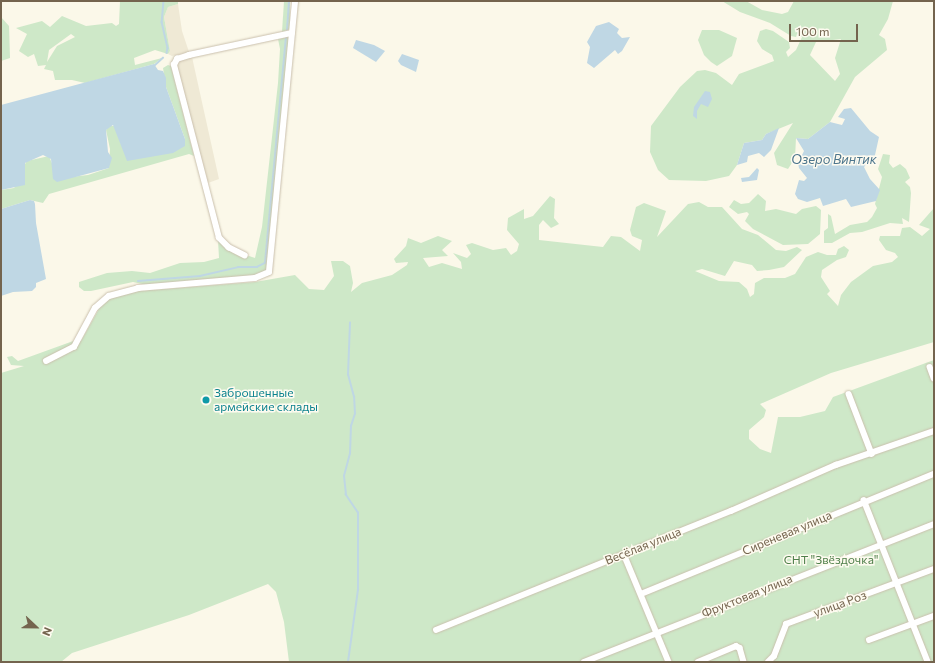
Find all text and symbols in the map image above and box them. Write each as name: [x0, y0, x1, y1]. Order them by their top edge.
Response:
scale bar: [791, 16, 860, 42]
text: 100 m: [796, 24, 830, 38]
water label: Озеро Винтик: [791, 151, 877, 167]
place label: Заброшенные армейские склады: [214, 386, 318, 414]
marker: Заброшенные армейские склады: [201, 395, 211, 405]
street label: Сиреневая улица: [740, 508, 834, 558]
street label: Весёлая улица: [603, 524, 683, 568]
park label: СНТ "Звёздочка": [784, 553, 878, 567]
street label: Фруктовая улица: [700, 571, 794, 621]
street label: улица Роз: [812, 588, 868, 620]
north arrow: [16, 607, 56, 647]
text: N: [40, 625, 55, 638]

